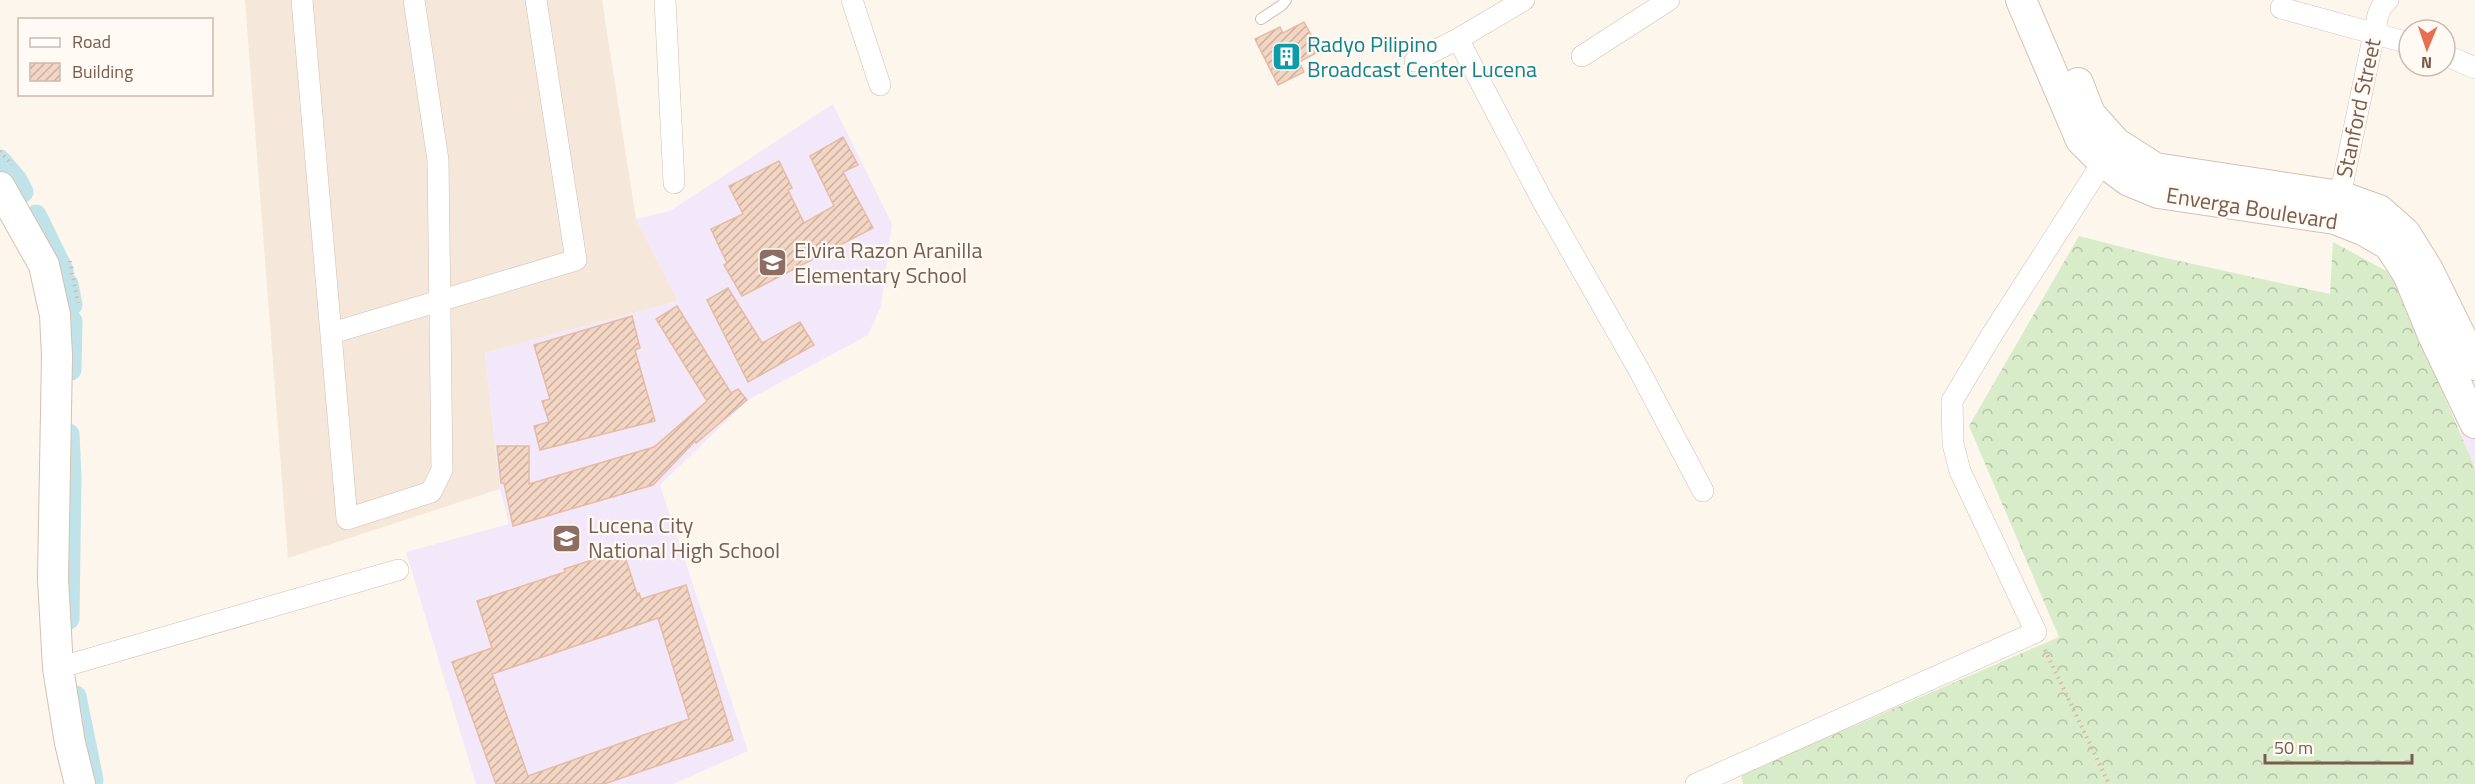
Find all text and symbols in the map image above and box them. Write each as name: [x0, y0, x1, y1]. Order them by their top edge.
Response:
legend: [18, 18, 213, 96]
north arrow: [2397, 18, 2457, 78]
place label: Radyo Pilipino Broadcast Center Lucena: [1307, 27, 1537, 86]
text: Road: [72, 28, 111, 55]
street label: Stanford Street: [2327, 35, 2389, 181]
building icon: Radyo Pilipino Broadcast Center Lucena: [1270, 41, 1302, 73]
text: N: [2421, 51, 2432, 75]
text: Building: [72, 58, 133, 85]
street label: Enverga Boulevard: [2164, 178, 2340, 238]
place label: Elvira Razon Aranilla Elementary School: [794, 233, 982, 292]
school or university icon: Elvira Razon Aranilla Elementary School: [757, 247, 789, 279]
place label: Lucena City National High School: [588, 508, 780, 567]
school or university icon: Lucena City National High School: [551, 522, 583, 554]
scale bar: [2265, 727, 2412, 765]
text: 50 m: [2274, 734, 2313, 761]

